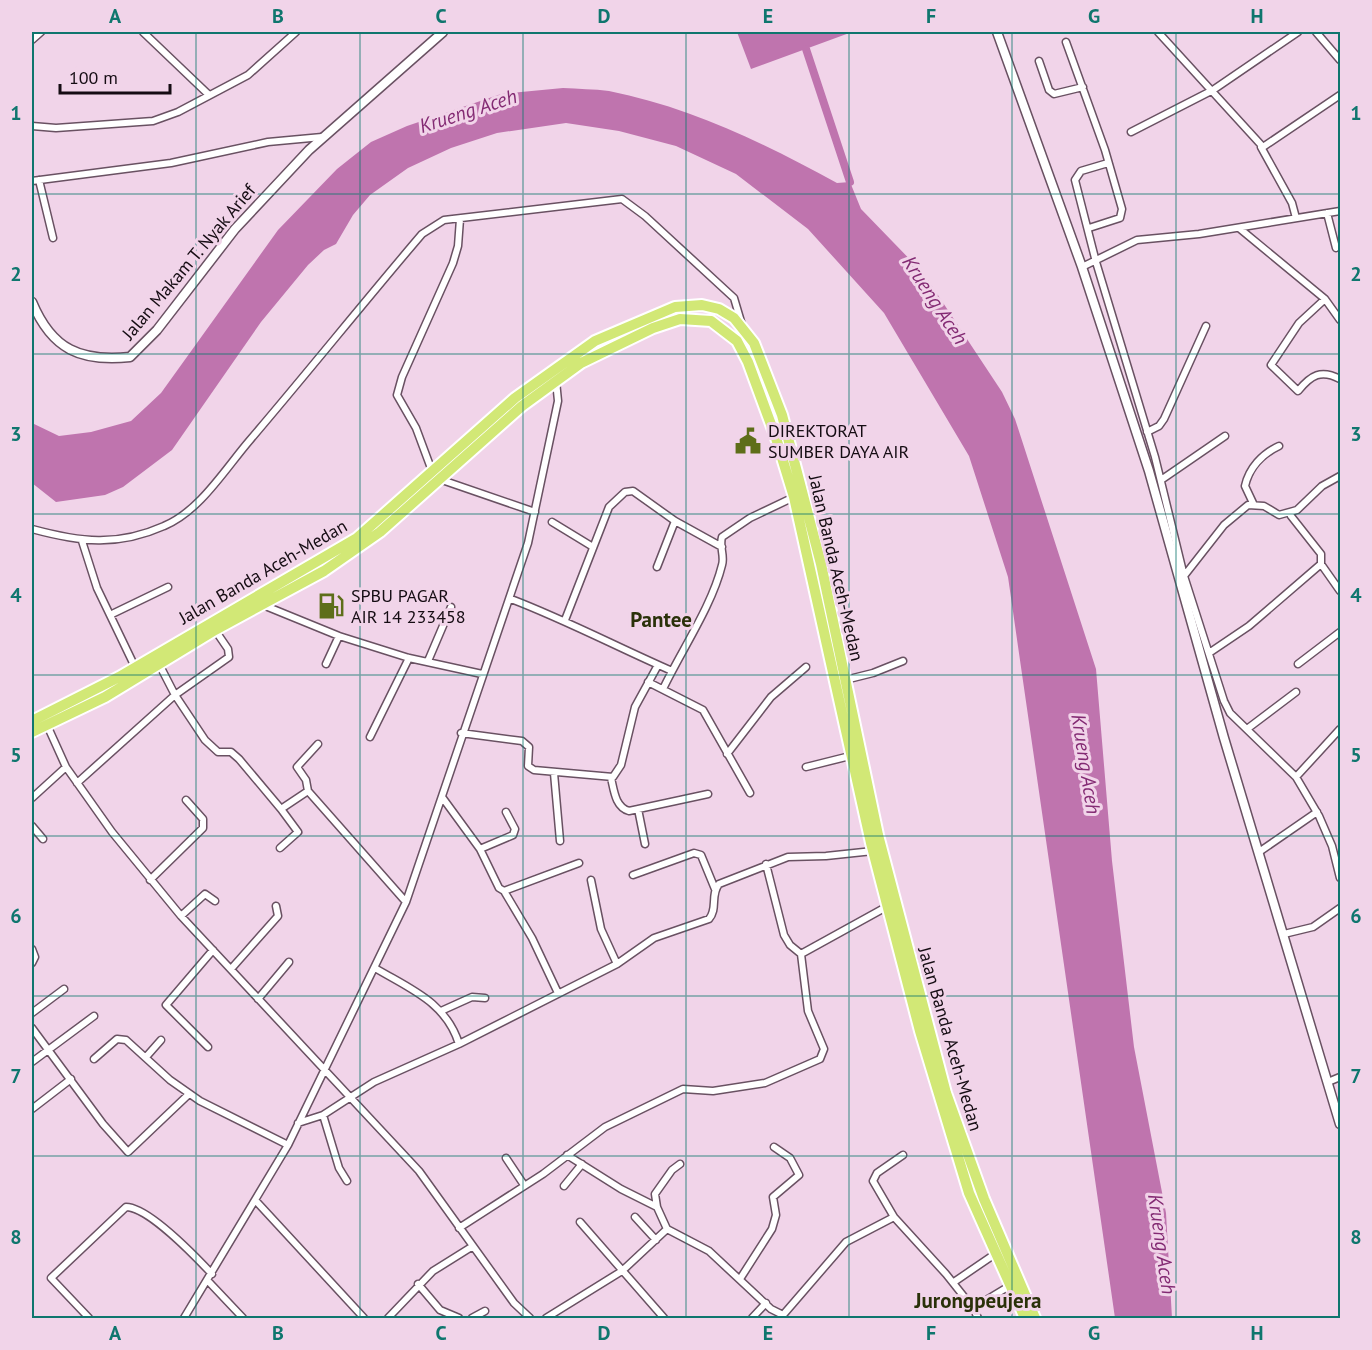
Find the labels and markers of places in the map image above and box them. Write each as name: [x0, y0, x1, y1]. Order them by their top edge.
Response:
place label: DIREKTORAT SUMBER DAYA AIR: [768, 419, 909, 463]
public building icon: DIREKTORAT SUMBER DAYA AIR: [733, 426, 763, 456]
place label: SPBU PAGAR AIR 14 233458: [351, 584, 466, 628]
fuel station icon: SPBU PAGAR AIR 14 233458: [316, 591, 346, 621]

